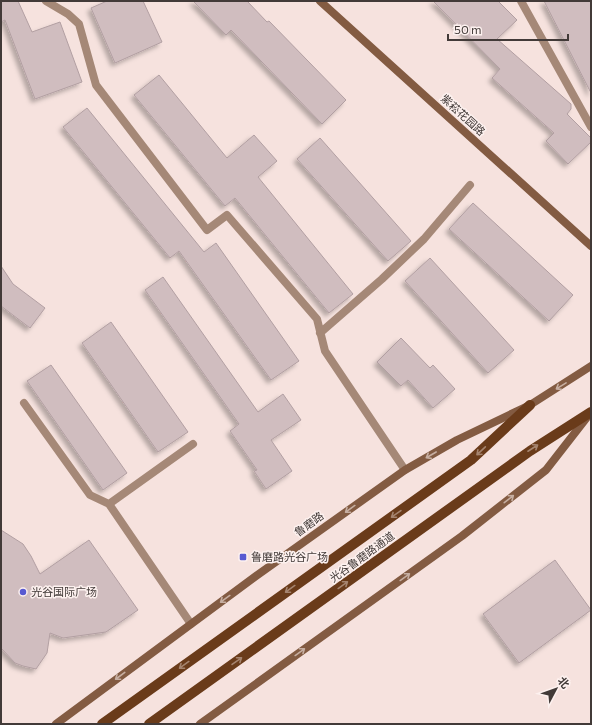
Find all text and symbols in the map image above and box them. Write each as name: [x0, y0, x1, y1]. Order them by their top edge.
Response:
scale bar: [448, 16, 568, 42]
text: 50 m: [454, 22, 482, 36]
street label: 紫菘花园路: [439, 91, 488, 138]
one-way arrow: [556, 382, 567, 390]
one-way arrow: [527, 444, 538, 452]
one-way arrow: [476, 446, 486, 456]
one-way arrow: [425, 452, 437, 460]
one-way arrow: [504, 494, 515, 503]
one-way arrow: [345, 505, 356, 513]
street label: 鲁磨路: [292, 509, 326, 539]
one-way arrow: [390, 510, 401, 518]
street label: 光谷鲁磨路通道: [327, 529, 397, 584]
place label: 鲁磨路光谷广场: [251, 550, 328, 563]
marker: 鲁磨路光谷广场: [238, 552, 248, 562]
one-way arrow: [399, 573, 410, 581]
one-way arrow: [338, 581, 349, 589]
place label: 光谷国际广场: [31, 585, 97, 598]
one-way arrow: [284, 585, 295, 593]
marker: 光谷国际广场: [18, 587, 28, 597]
one-way arrow: [220, 595, 231, 603]
one-way arrow: [294, 648, 305, 657]
one-way arrow: [232, 657, 243, 665]
one-way arrow: [179, 661, 190, 669]
north arrow: [536, 669, 576, 709]
one-way arrow: [115, 672, 126, 680]
text: 北: [555, 674, 572, 691]

